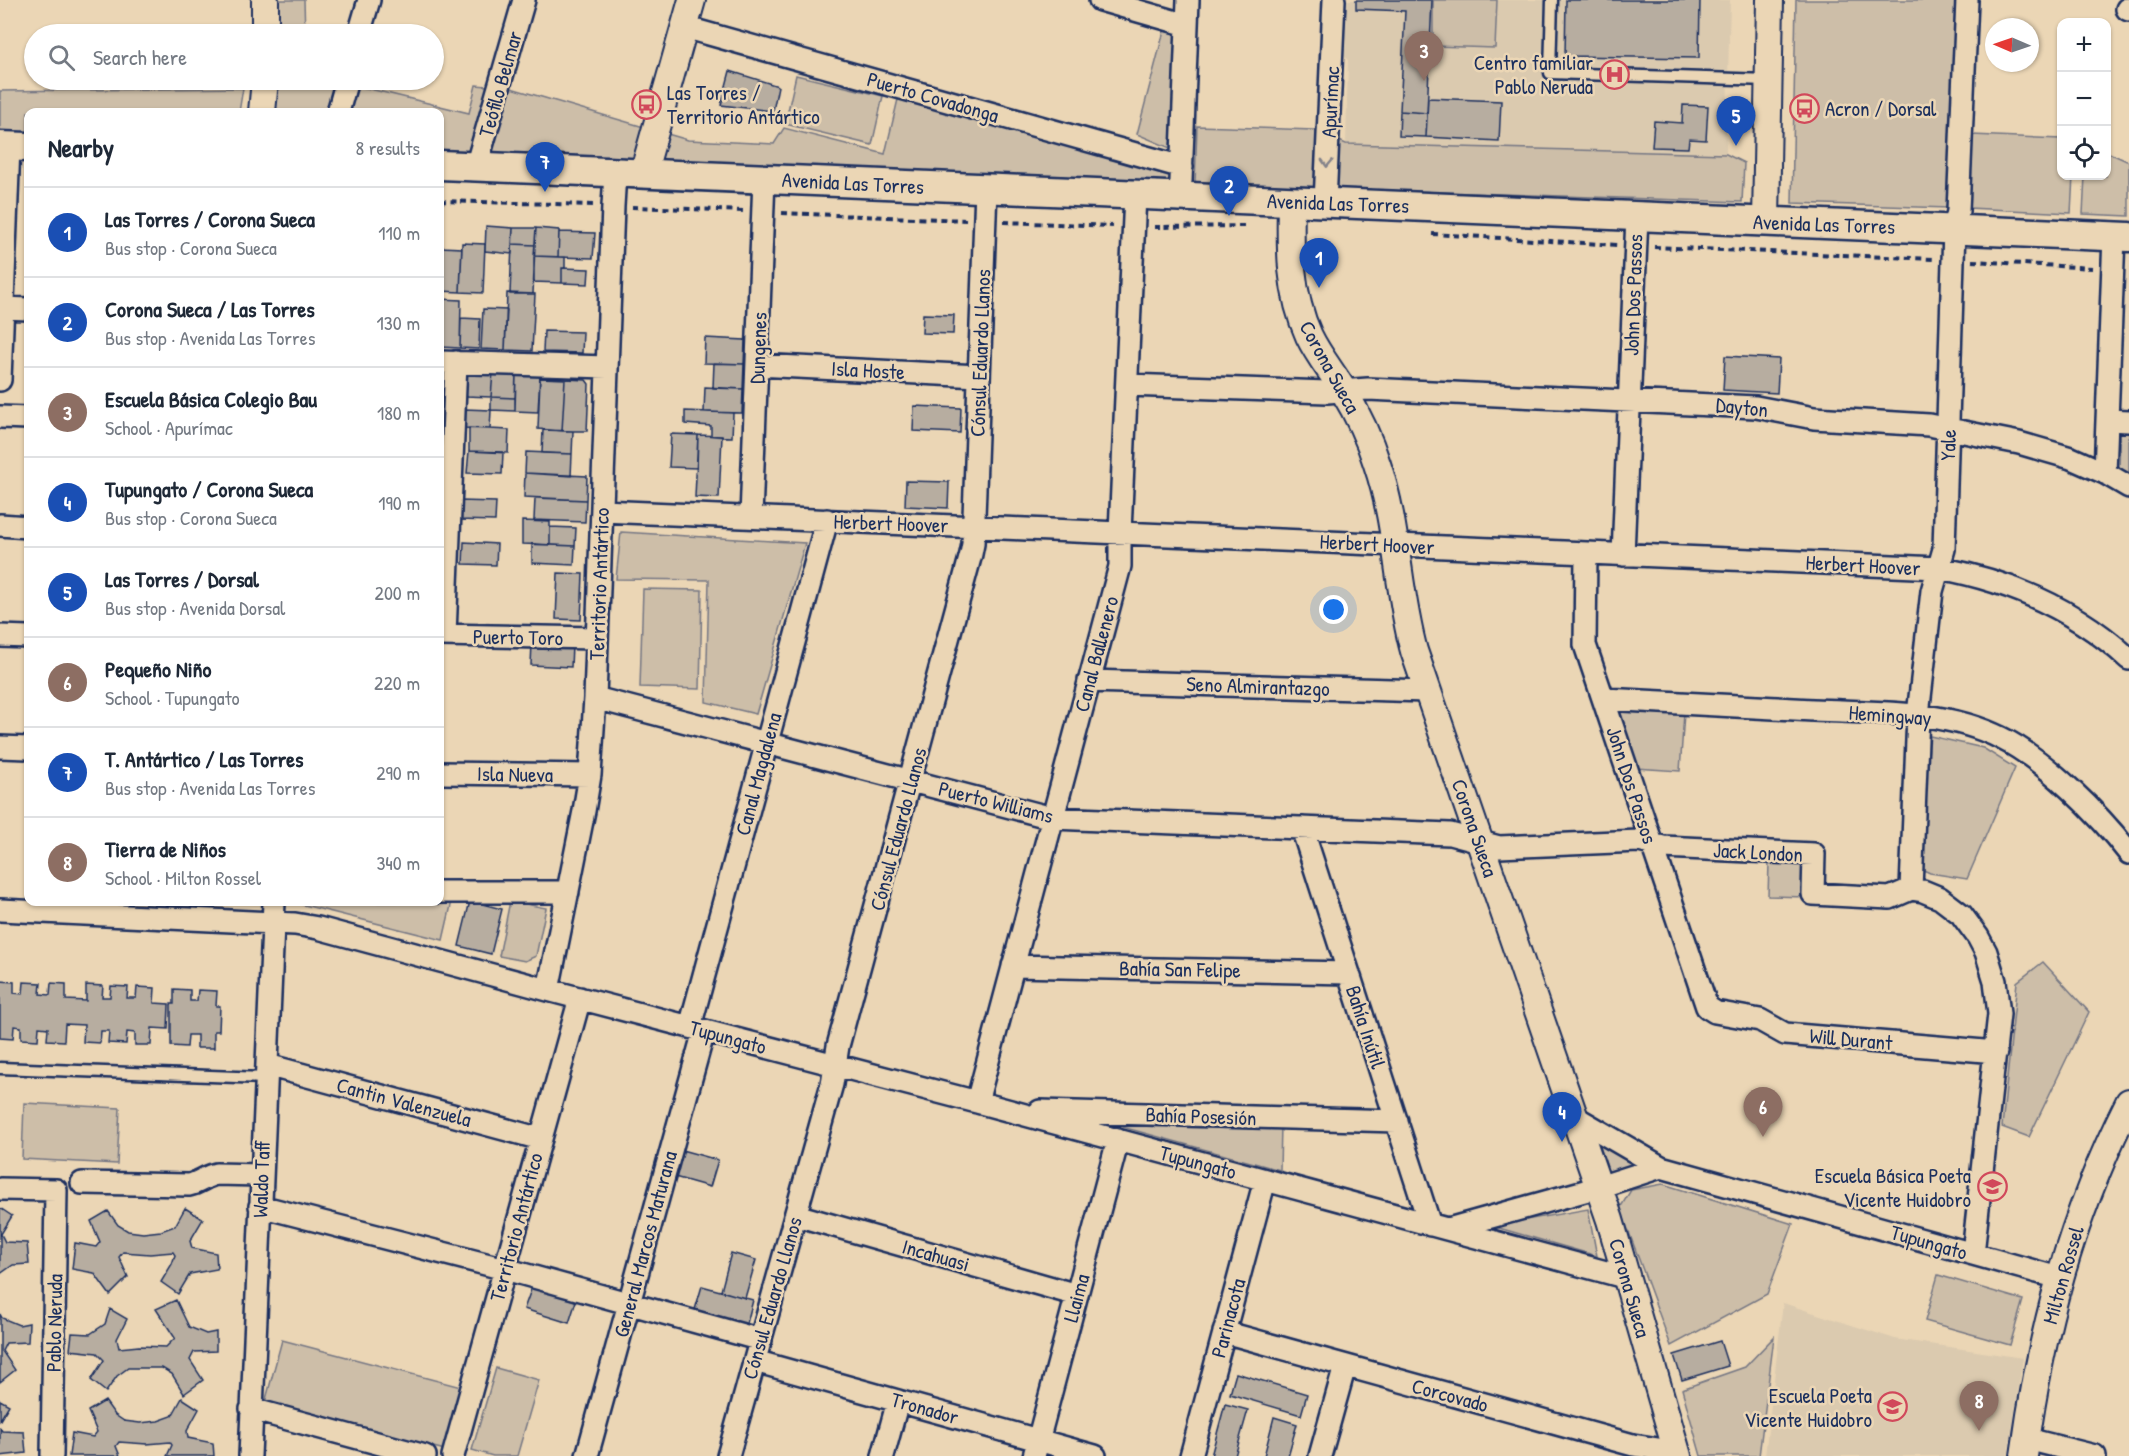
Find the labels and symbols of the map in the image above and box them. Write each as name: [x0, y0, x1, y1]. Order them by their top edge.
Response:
north arrow: [1985, 18, 2039, 72]
street label: Teófilo Belmar: [471, 28, 529, 140]
pin: 3: [1404, 32, 1444, 81]
place label: Centro familiar Pablo Neruda: [1474, 48, 1593, 101]
hospital icon: Centro familiar Pablo Neruda: [1598, 58, 1630, 90]
street label: Puerto Covadonga: [864, 64, 1002, 130]
street label: Apurímac: [1314, 65, 1346, 138]
place label: Las Torres / Territorio Antártico: [667, 78, 820, 131]
bus stop icon: Las Torres / Territorio Antártico: [630, 88, 662, 120]
bus stop icon: Acron / Dorsal: [1788, 92, 1820, 124]
place label: Acron / Dorsal: [1825, 94, 1937, 123]
pin: 5: [1716, 96, 1756, 146]
pin: 7: [526, 142, 564, 192]
one-way arrow: [1320, 159, 1333, 168]
street label: Avenida Las Torres: [781, 165, 925, 201]
pin: 2: [1210, 166, 1248, 216]
street label: Avenida Las Torres: [1266, 186, 1410, 220]
street label: Avenida Las Torres: [1752, 207, 1896, 241]
street label: John Dos Passos: [1616, 234, 1650, 356]
pin: 1: [1300, 238, 1338, 288]
street label: Cónsul Eduardo Llanos: [963, 269, 997, 437]
street label: Dungenes: [742, 312, 774, 384]
street label: Corona Sueca: [1293, 315, 1367, 419]
street label: Isla Hoste: [830, 354, 906, 386]
street label: Dayton: [1714, 390, 1770, 424]
street label: Yale: [1933, 429, 1963, 461]
street label: Territorio Antártico: [582, 507, 616, 661]
street label: Herbert Hoover: [833, 507, 949, 539]
street label: Herbert Hoover: [1319, 527, 1435, 561]
street label: Herbert Hoover: [1805, 548, 1921, 582]
street label: Canal Ballenero: [1067, 593, 1125, 715]
your location: [1319, 595, 1348, 624]
street label: Puerto Toro: [473, 622, 563, 652]
street label: Seno Almirantazgo: [1186, 669, 1330, 703]
street label: Hemingway: [1848, 698, 1932, 732]
street label: Canal Magdalena: [728, 709, 788, 839]
street label: John Dos Passos: [1599, 723, 1665, 847]
street label: Cónsul Eduardo Llanos: [862, 744, 934, 914]
street label: Isla Nueva: [477, 759, 553, 789]
street label: Puerto Williams: [936, 774, 1056, 830]
street label: Corona Sueca: [1445, 775, 1505, 881]
street label: Jack London: [1712, 835, 1804, 869]
street label: Bahía San Felipe: [1119, 953, 1241, 985]
street label: Bahía Inútil: [1339, 982, 1393, 1073]
street label: Tupungato: [686, 1013, 770, 1061]
street label: Will Durant: [1808, 1021, 1894, 1057]
street label: Cantin Valenzuela: [333, 1070, 475, 1134]
pin: 6: [1744, 1088, 1782, 1137]
pin: 4: [1542, 1092, 1582, 1142]
street label: Bahía Posesión: [1145, 1100, 1257, 1132]
street label: Tupungato: [1156, 1138, 1240, 1186]
street label: Waldo Taff: [245, 1140, 277, 1218]
street label: General Marcos Maturana: [606, 1148, 684, 1340]
street label: Territorio Antártico: [482, 1150, 550, 1304]
place label: Escuela Básica Poeta Vicente Huidobro: [1815, 1161, 1971, 1214]
school or university icon: Escuela Básica Poeta Vicente Huidobro: [1976, 1171, 2008, 1203]
street label: Cónsul Eduardo Llanos: [735, 1213, 809, 1383]
street label: Tupungato: [1887, 1217, 1971, 1267]
street label: Milton Rossel: [2035, 1222, 2091, 1327]
street label: Incahuasi: [899, 1232, 973, 1278]
street label: Corona Sueca: [1602, 1235, 1658, 1341]
street label: Llaima: [1056, 1271, 1096, 1325]
street label: Pablo Neruda: [39, 1274, 69, 1372]
street label: Parinacota: [1204, 1275, 1252, 1361]
street label: Corcovado: [1409, 1371, 1491, 1419]
place label: Escuela Poeta Vicente Huidobro: [1744, 1381, 1872, 1434]
pin: 8: [1960, 1382, 1998, 1431]
street label: Tronador: [888, 1385, 962, 1431]
school or university icon: Escuela Poeta Vicente Huidobro: [1877, 1391, 1909, 1423]

